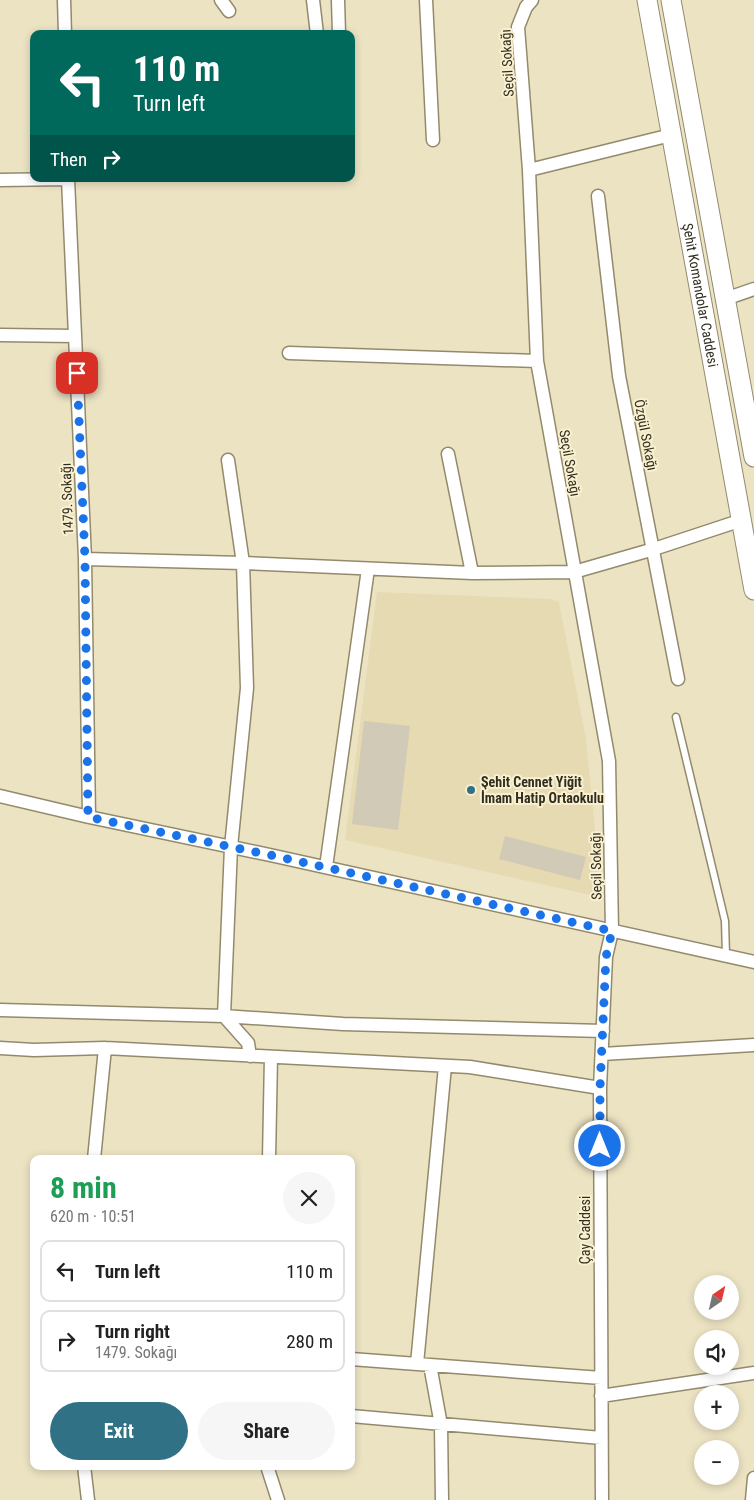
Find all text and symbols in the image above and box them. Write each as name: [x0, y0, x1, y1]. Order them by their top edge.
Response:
street label: Seçil Sokağı: [497, 29, 517, 97]
text: 110 m: [133, 49, 220, 90]
icon: left: [50, 50, 115, 115]
text: Turn left: [133, 91, 205, 116]
icon: right: [97, 145, 125, 173]
text: Then: [50, 148, 87, 171]
street label: Şehit Komandolar Caddesi: [680, 222, 721, 368]
pin: [56, 352, 98, 394]
icon: arrive: [63, 359, 91, 387]
street label: Özgül Sokağı: [631, 398, 661, 472]
street label: Seçil Sokağı: [556, 428, 584, 498]
street label: 1479. Sokağı: [58, 463, 76, 535]
place label: Şehit Cennet Yiğit İmam Hatip Ortaokulu: [481, 774, 604, 806]
marker: Şehit Cennet Yiğit İmam Hatip Ortaokulu: [465, 784, 477, 796]
street label: Seçil Sokağı: [587, 832, 605, 900]
position arrow: [573, 1119, 625, 1171]
text: 8 min: [50, 1170, 117, 1205]
button: close: [283, 1172, 335, 1224]
street label: Çay Caddesi: [577, 1196, 593, 1264]
text: 620 m · 10:51: [50, 1207, 136, 1226]
icon: left: [52, 1257, 80, 1285]
text: Turn left: [95, 1260, 160, 1283]
text: 110 m: [286, 1260, 333, 1283]
north arrow: [694, 1275, 739, 1320]
map controls: [694, 1275, 739, 1485]
text: Turn right: [95, 1320, 170, 1343]
icon: right: [52, 1327, 80, 1355]
text: 280 m: [286, 1330, 333, 1353]
button: sound: [694, 1330, 739, 1375]
text: 1479. Sokağı: [95, 1343, 177, 1362]
button: +: [694, 1385, 739, 1430]
button: Exit: [50, 1402, 188, 1460]
button: Share: [198, 1402, 335, 1460]
button: −: [694, 1440, 739, 1485]

